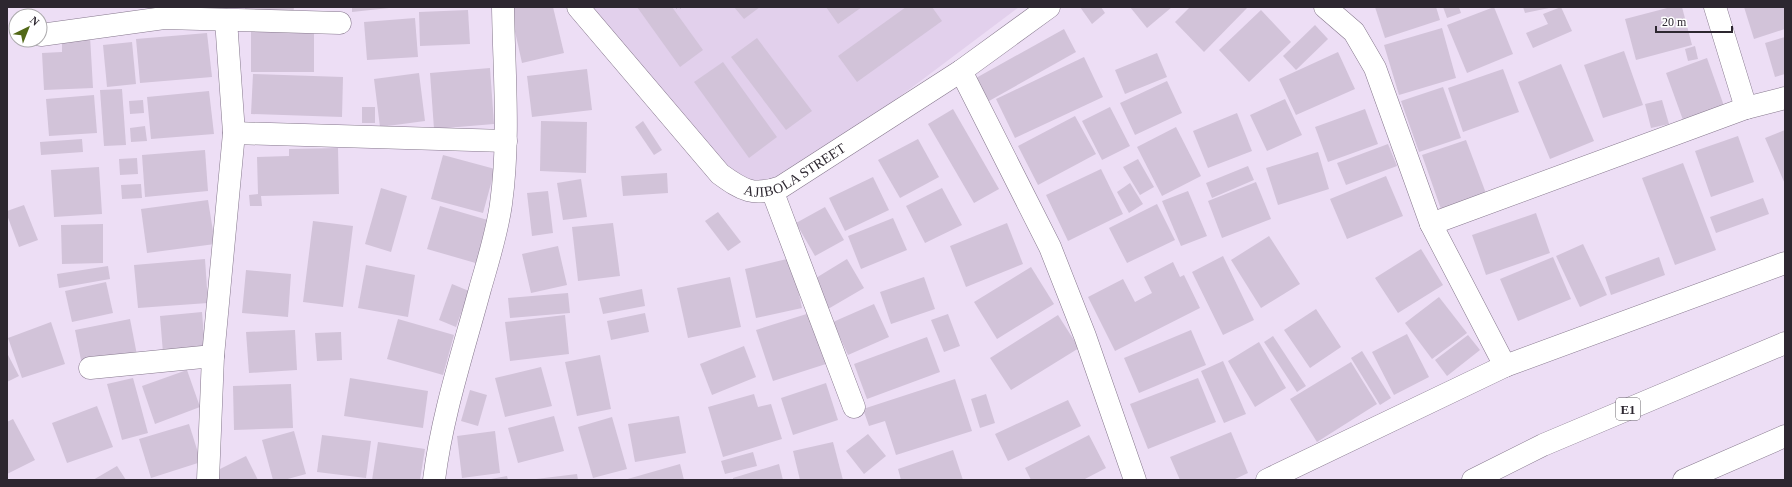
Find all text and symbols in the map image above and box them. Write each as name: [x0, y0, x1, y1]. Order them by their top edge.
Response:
north arrow: [8, 8, 48, 48]
scale bar: [1656, 8, 1732, 34]
text: N: [28, 14, 42, 28]
text: 20 m: [1662, 15, 1687, 29]
street label: AJIBOLA STREET: [742, 140, 848, 199]
road number: E1: [1616, 398, 1640, 420]

